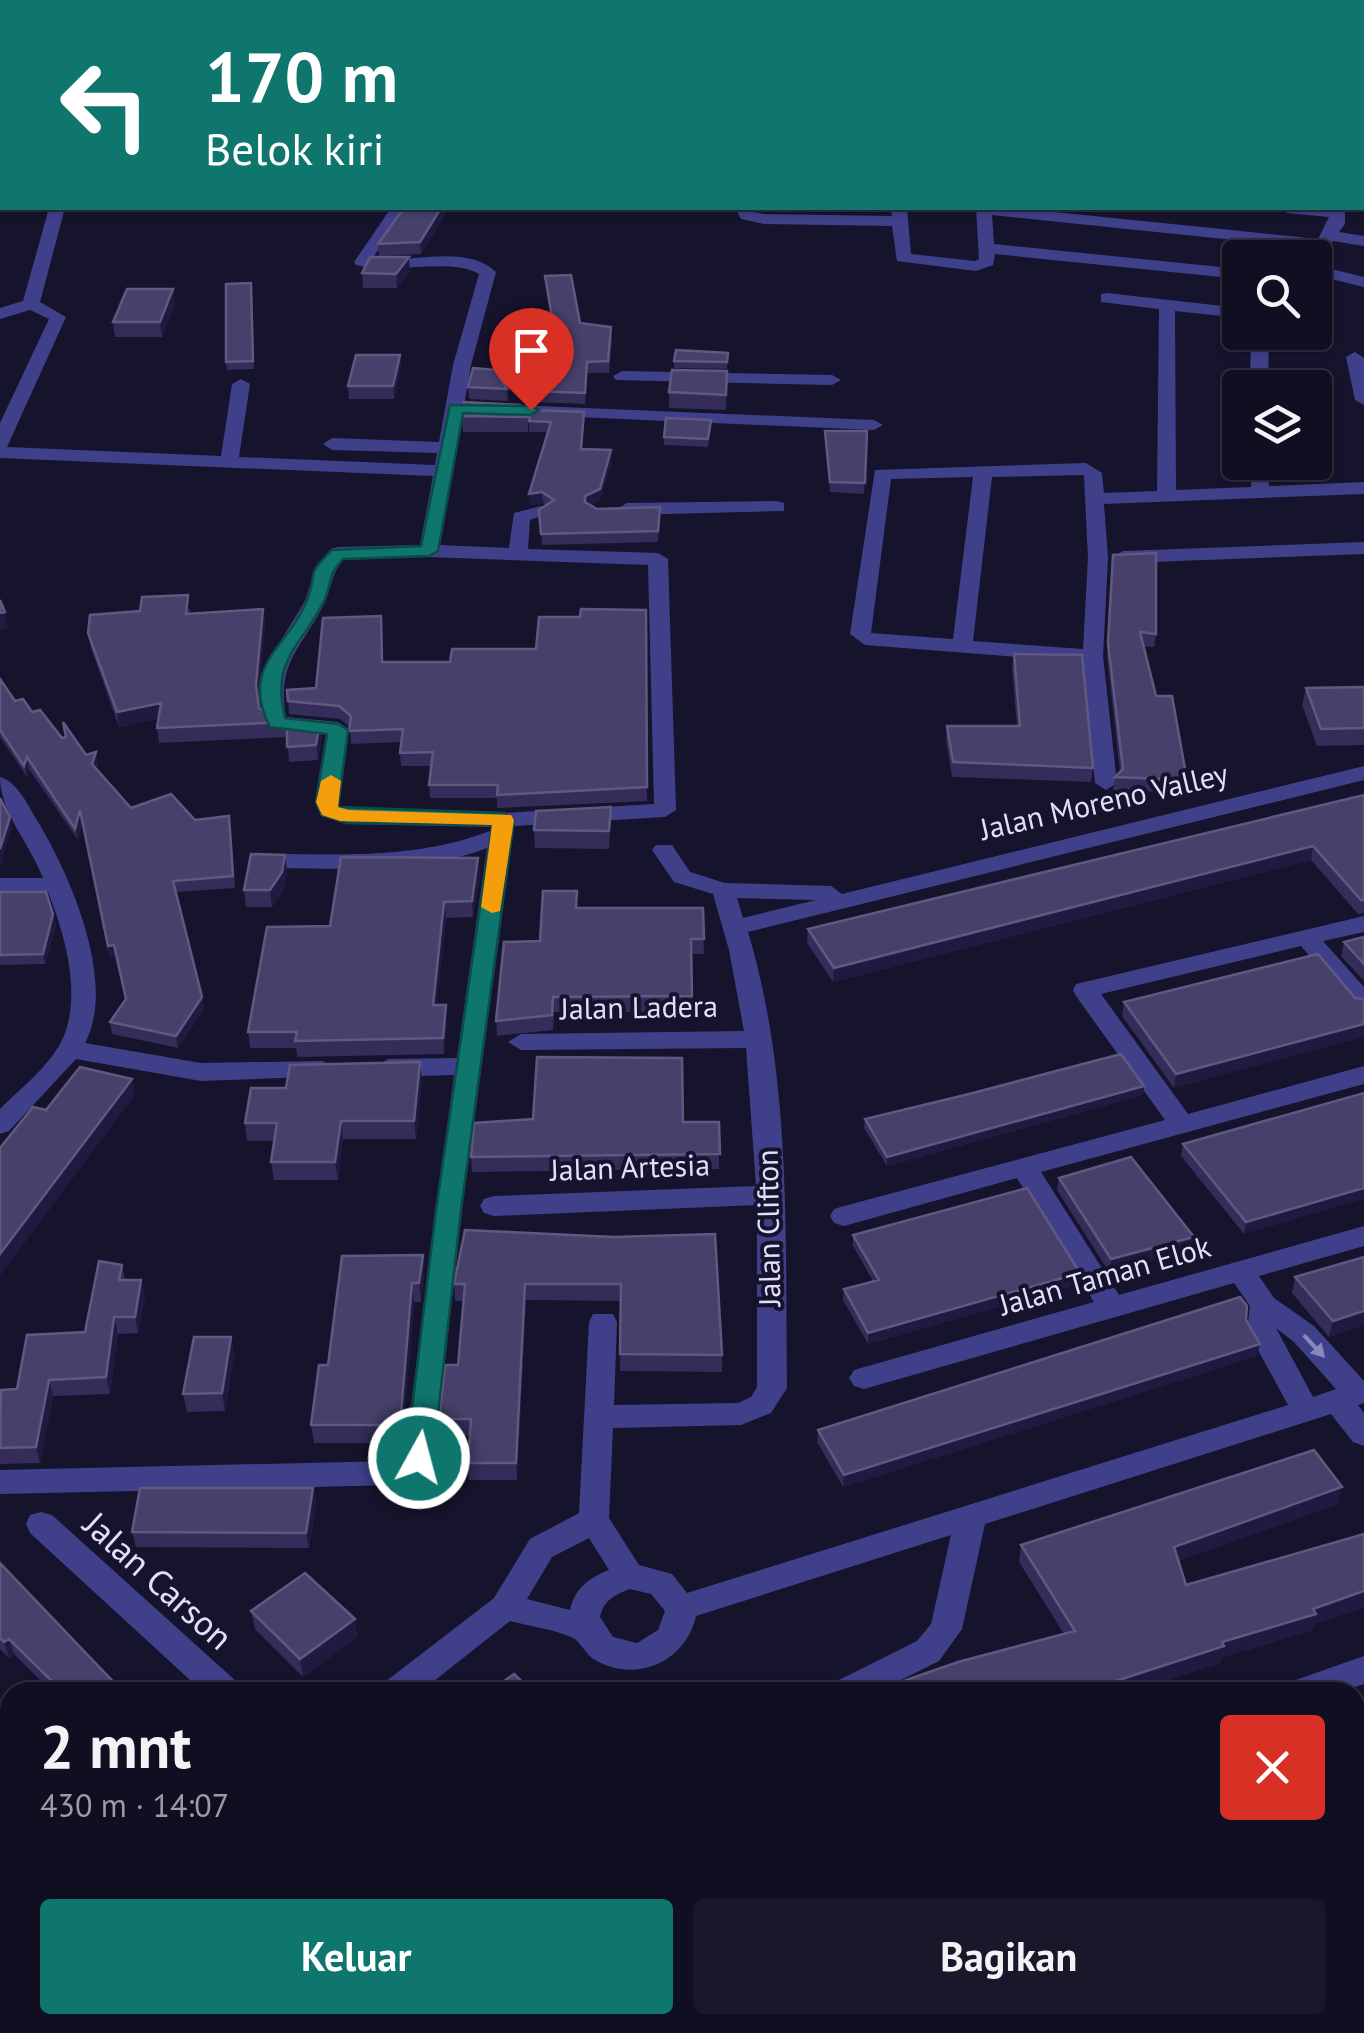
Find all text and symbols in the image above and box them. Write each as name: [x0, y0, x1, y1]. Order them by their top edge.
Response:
text: 170 m: [205, 31, 398, 121]
icon: left: [40, 40, 170, 170]
text: Belok kiri: [205, 119, 385, 177]
map controls: [1222, 240, 1332, 480]
button: search: [1222, 240, 1332, 350]
pin: [489, 308, 574, 411]
icon: arrive: [504, 323, 559, 378]
button: layers: [1222, 370, 1332, 480]
street label: Jalan Moreno Valley: [974, 753, 1231, 848]
street label: Jalan Ladera: [558, 986, 718, 1027]
street label: Jalan Artesia: [547, 1144, 711, 1189]
street label: Jalan Clifton: [747, 1149, 788, 1309]
street label: Jalan Taman Elok: [992, 1226, 1215, 1324]
one-way arrow: [1302, 1334, 1325, 1358]
position arrow: [367, 1406, 471, 1510]
street label: Jalan Carson: [73, 1500, 243, 1659]
text: 2 mnt: [40, 1707, 191, 1785]
button: close: [1220, 1715, 1325, 1820]
text: 430 m · 14:07: [40, 1784, 229, 1826]
button: Keluar: [40, 1899, 673, 2014]
button: Bagikan: [693, 1899, 1325, 2014]

